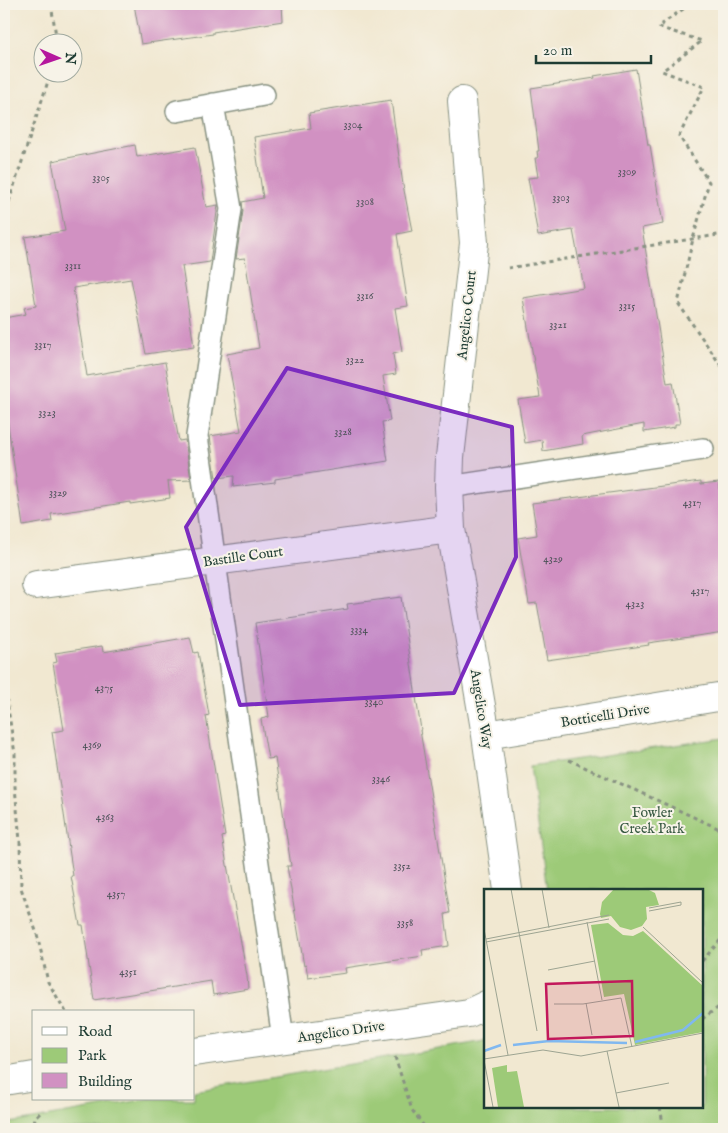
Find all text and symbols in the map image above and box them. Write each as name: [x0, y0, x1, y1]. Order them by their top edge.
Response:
north arrow: [32, 32, 82, 82]
scale bar: [536, 32, 650, 64]
text: 20 m: [543, 41, 573, 60]
text: N: [61, 51, 79, 65]
house number: 3304: [343, 118, 363, 132]
house number: 3309: [618, 165, 636, 179]
house number: 3305: [92, 171, 110, 185]
house number: 3303: [552, 191, 570, 205]
house number: 3308: [356, 195, 374, 209]
house number: 3311: [65, 259, 81, 273]
street label: Angelico Court: [453, 269, 481, 362]
house number: 3316: [357, 289, 374, 303]
house number: 3315: [619, 299, 635, 313]
house number: 3321: [549, 318, 567, 332]
house number: 3317: [34, 338, 52, 352]
house number: 3322: [346, 353, 364, 367]
house number: 3323: [38, 406, 56, 420]
house number: 3328: [334, 425, 352, 439]
house number: 3329: [49, 486, 67, 500]
house number: 4317: [683, 496, 701, 510]
street label: Bastille Court: [202, 542, 284, 572]
house number: 4329: [543, 552, 563, 566]
house number: 4317: [691, 584, 709, 598]
house number: 4323: [626, 597, 644, 611]
house number: 3334: [350, 623, 368, 637]
street label: Angelico Way: [466, 667, 496, 750]
house number: 4375: [95, 681, 113, 695]
house number: 3340: [364, 695, 384, 709]
street label: Botticelli Drive: [559, 700, 651, 732]
house number: 4369: [83, 738, 102, 752]
house number: 3346: [372, 772, 390, 786]
park label: Fowler Creek Park: [619, 804, 685, 838]
house number: 4363: [96, 810, 114, 824]
house number: 3352: [393, 859, 411, 873]
house number: 4357: [107, 887, 125, 901]
inset map: [484, 889, 703, 1108]
house number: 3358: [397, 916, 413, 930]
house number: 4351: [119, 965, 137, 979]
legend: [32, 1010, 195, 1100]
street label: Angelico Drive: [295, 1017, 386, 1047]
text: Road: [78, 1022, 113, 1041]
text: Park: [78, 1046, 108, 1065]
text: Building: [78, 1072, 133, 1091]

